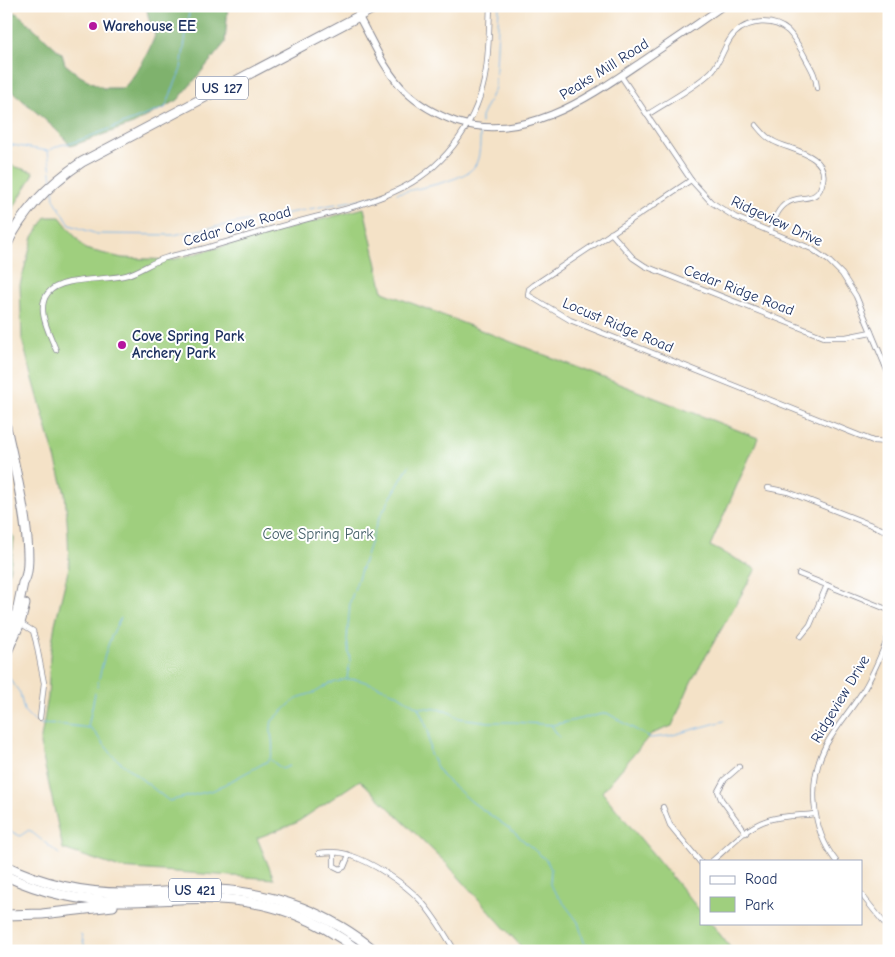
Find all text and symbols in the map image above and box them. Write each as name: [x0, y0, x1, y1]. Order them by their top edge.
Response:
place label: Warehouse EE: [103, 17, 196, 35]
marker: Warehouse EE: [87, 20, 99, 32]
street label: Peaks Mill Road: [556, 34, 652, 104]
road number: US 127: [196, 76, 248, 100]
street label: Ridgeview Drive: [728, 192, 826, 250]
street label: Cedar Cove Road: [181, 202, 293, 250]
street label: Cedar Ridge Road: [681, 261, 797, 319]
street label: Locust Ridge Road: [560, 294, 676, 356]
place label: Cove Spring Park Archery Park: [132, 327, 245, 362]
marker: Cove Spring Park Archery Park: [116, 339, 128, 351]
park label: Cove Spring Park: [262, 525, 374, 543]
street label: Ridgeview Drive: [807, 651, 874, 746]
legend: [700, 860, 862, 924]
text: Road: [745, 870, 777, 888]
road number: US 421: [169, 878, 221, 902]
text: Park: [745, 896, 774, 914]

